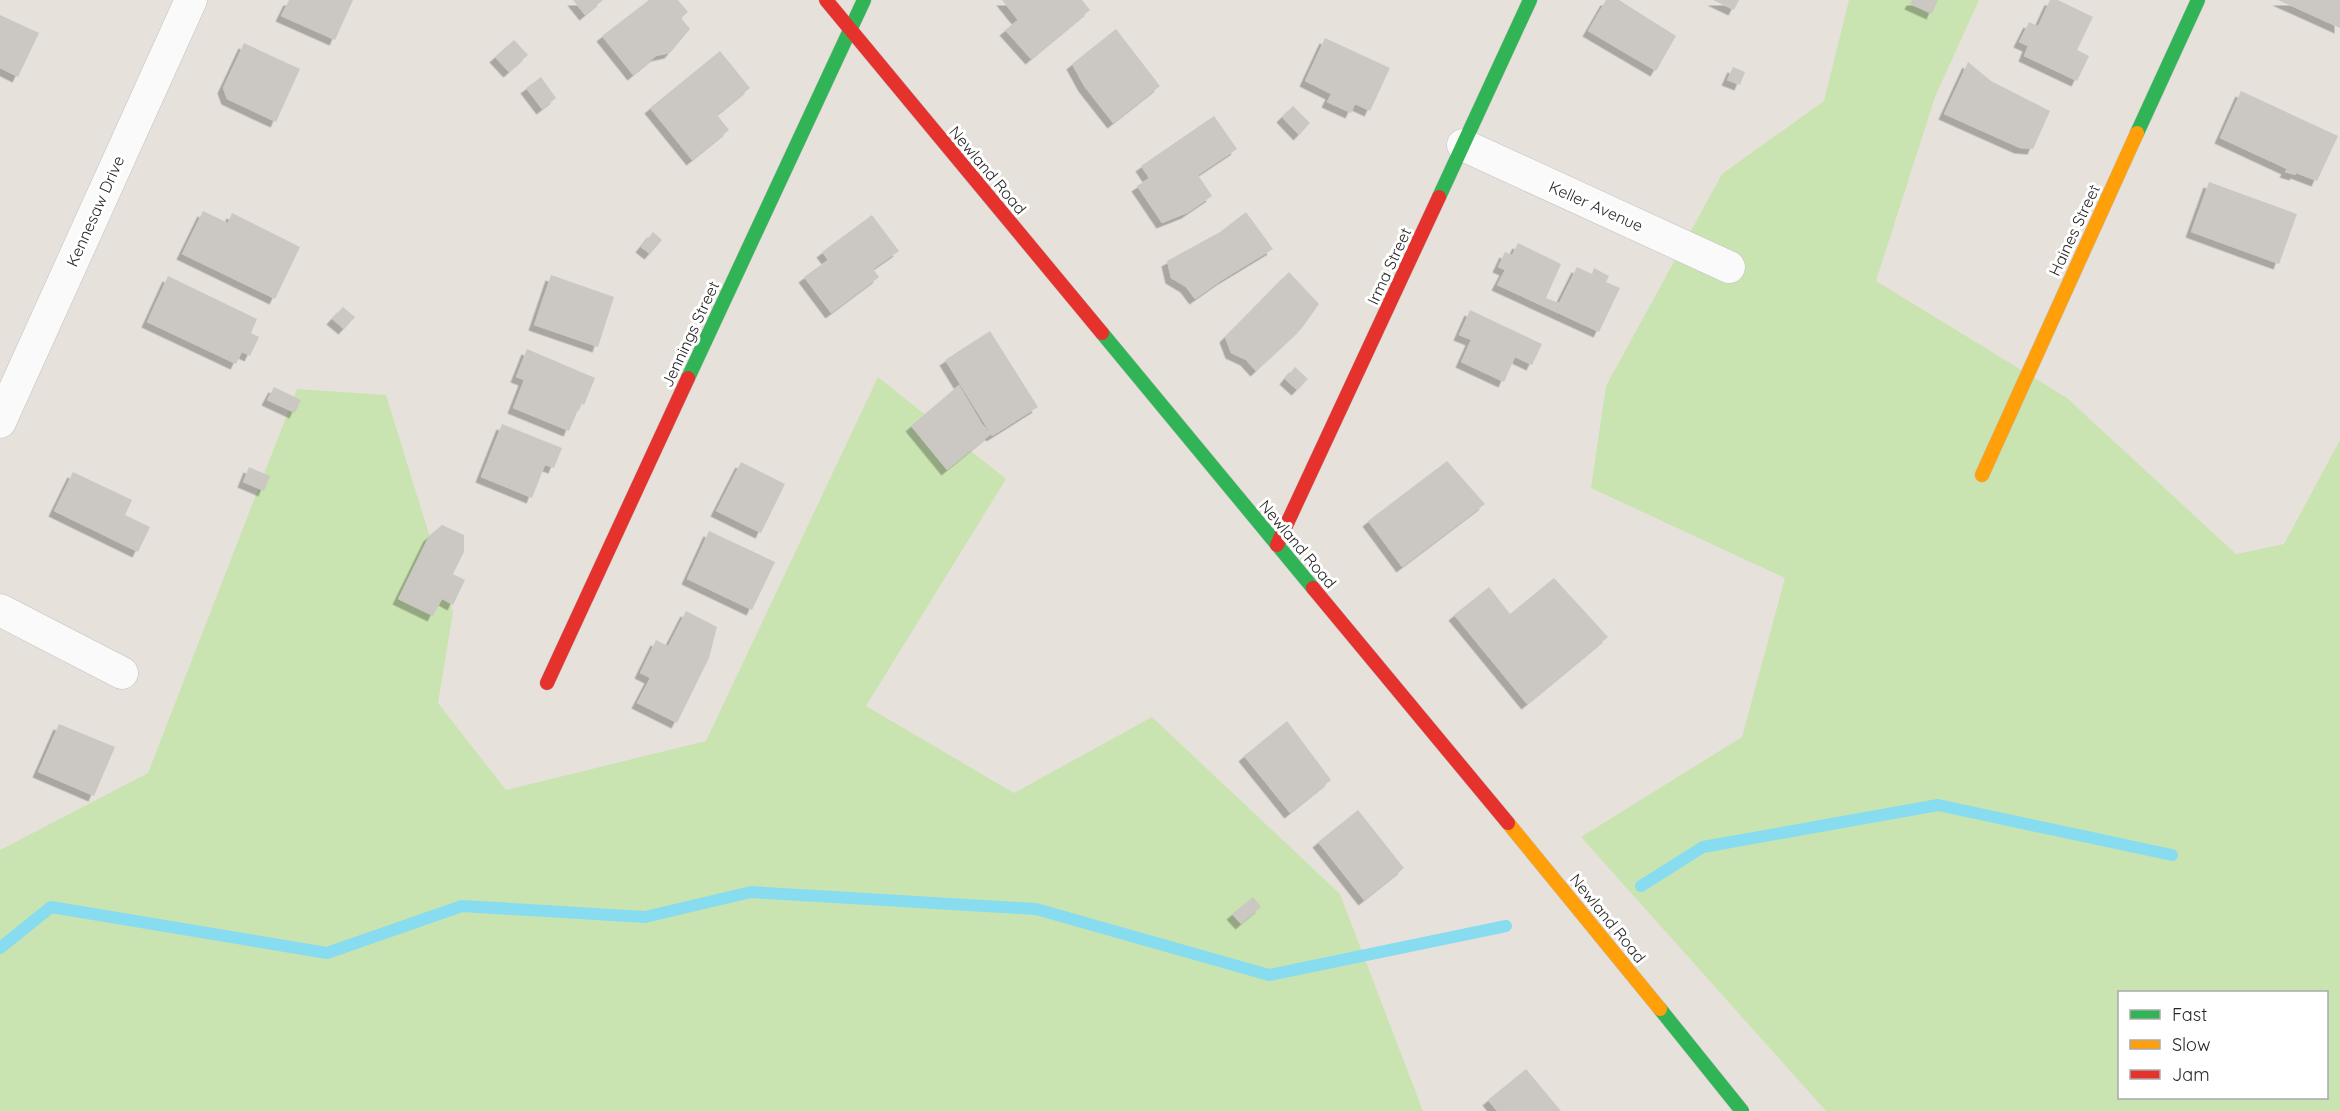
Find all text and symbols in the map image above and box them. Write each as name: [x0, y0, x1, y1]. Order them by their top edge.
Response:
street label: Newland Road: [945, 122, 1031, 218]
street label: Kennesaw Drive: [62, 152, 128, 270]
street label: Keller Avenue: [1546, 176, 1646, 236]
street label: Haines Street: [2044, 181, 2104, 279]
street label: Irma Street: [1362, 224, 1416, 308]
street label: Jennings Street: [657, 278, 723, 390]
street label: Newland Road: [1255, 496, 1341, 592]
street label: Newland Road: [1566, 869, 1650, 967]
legend: [2118, 991, 2328, 1099]
text: Fast: [2172, 1003, 2207, 1026]
text: Slow: [2172, 1033, 2210, 1056]
text: Jam: [2172, 1063, 2210, 1086]

